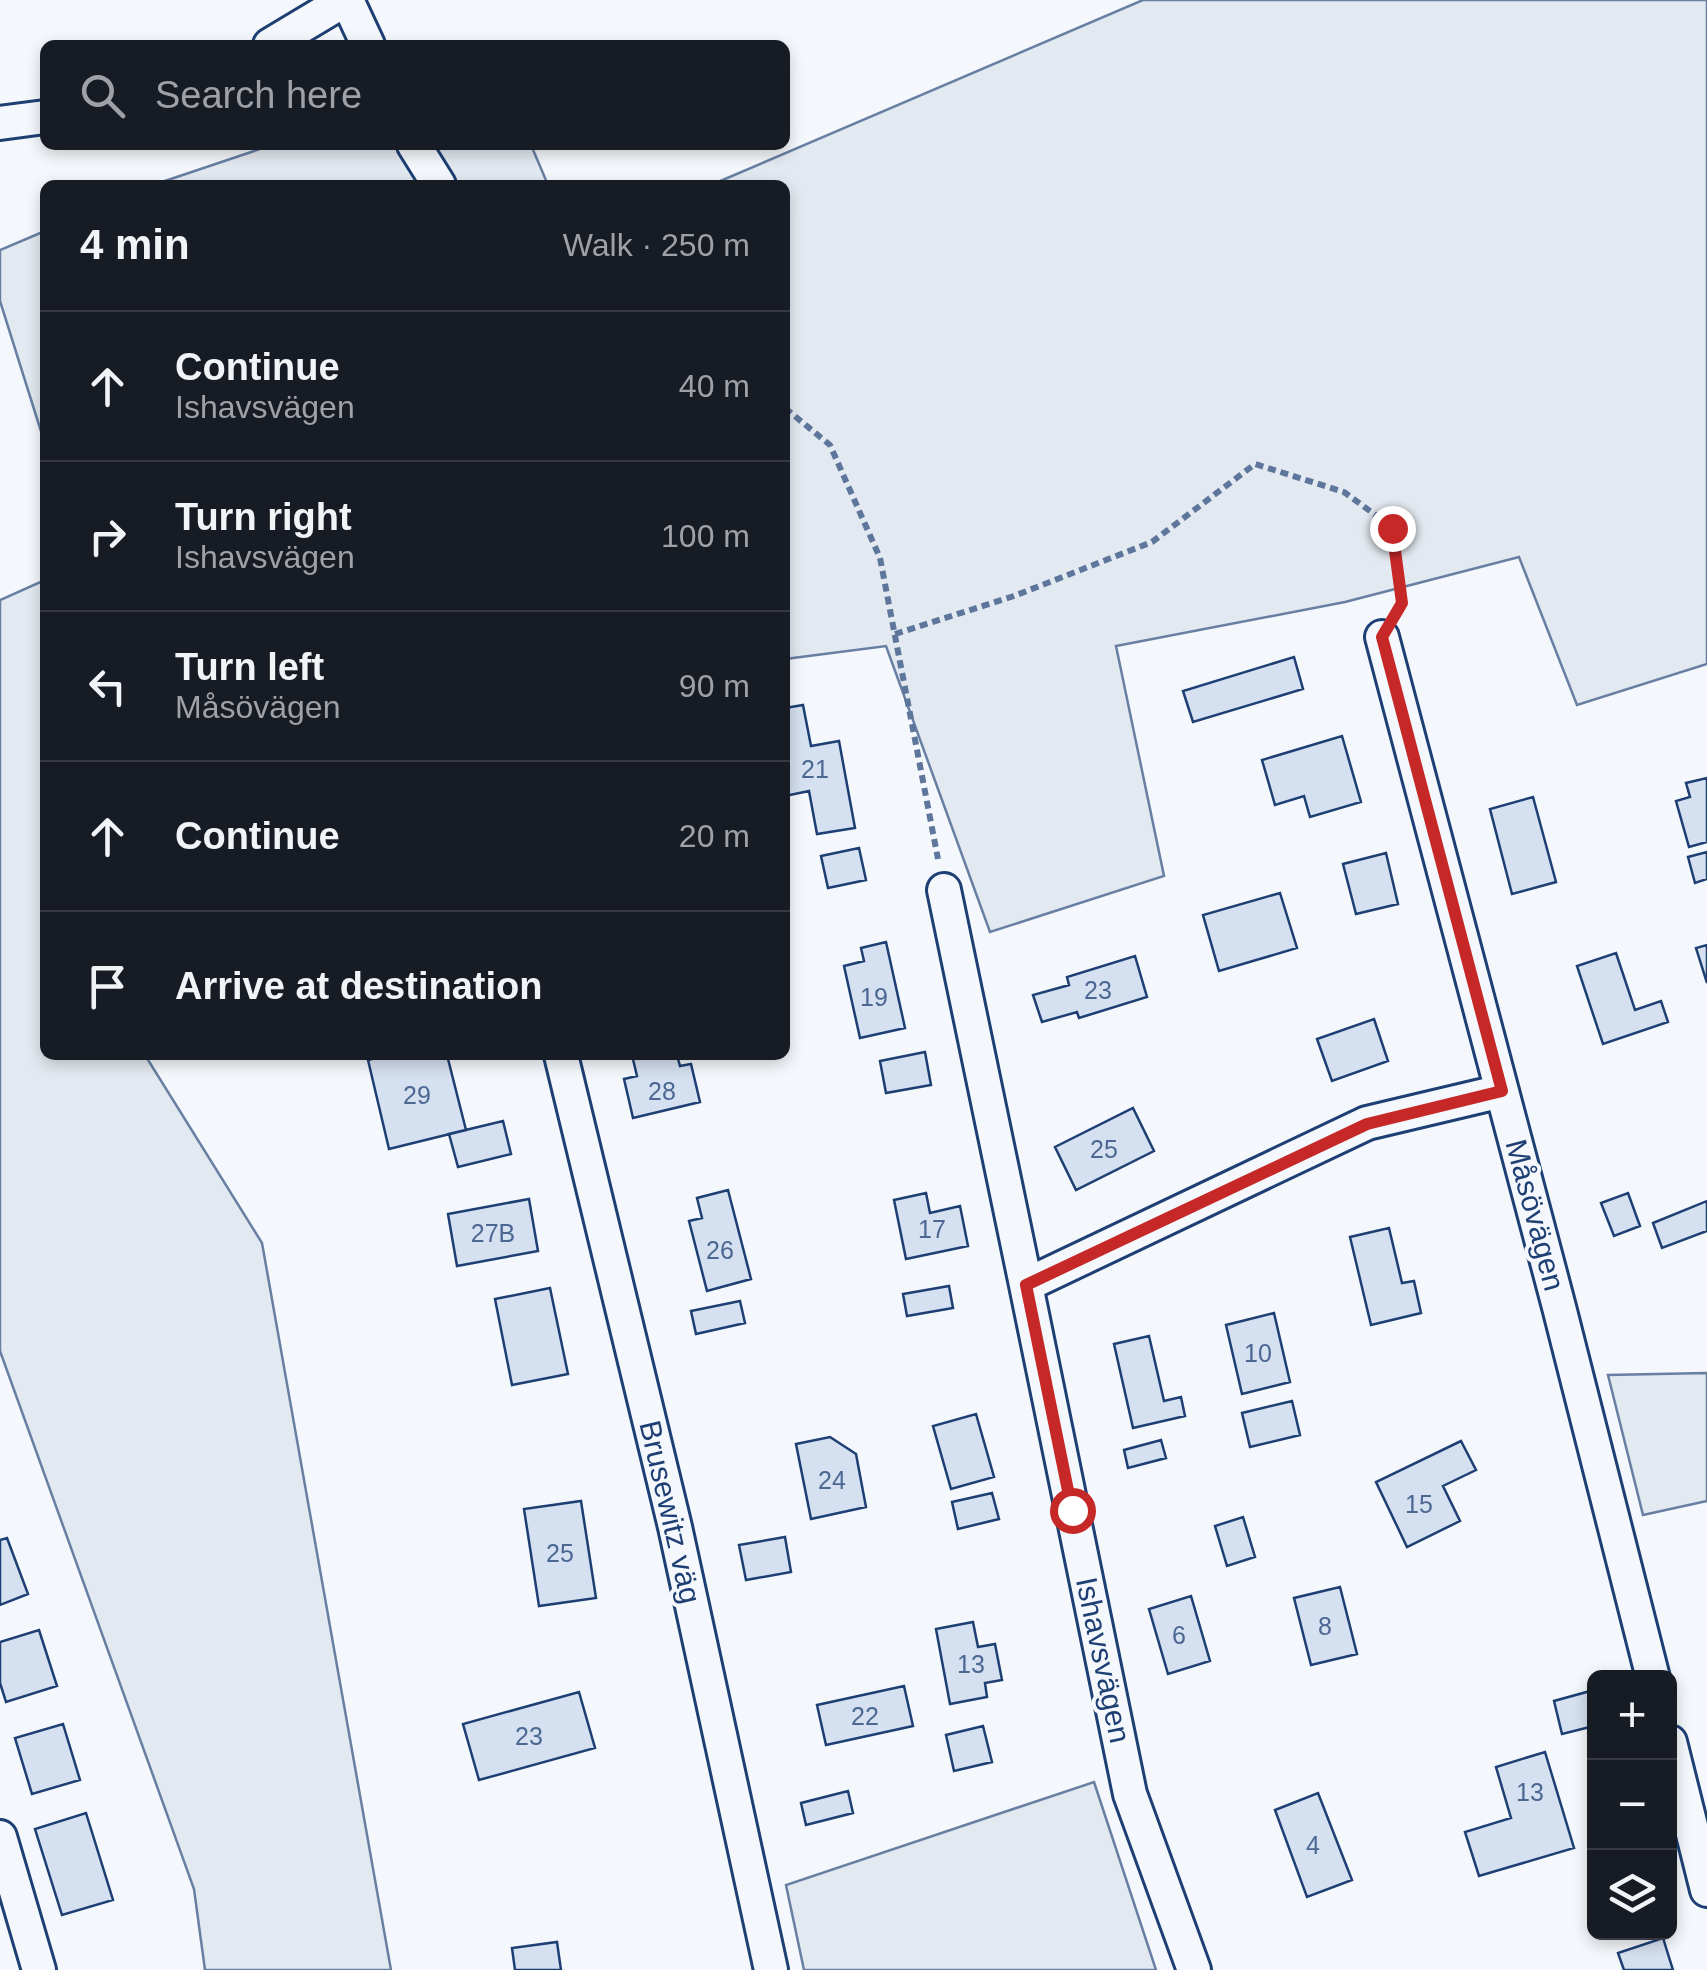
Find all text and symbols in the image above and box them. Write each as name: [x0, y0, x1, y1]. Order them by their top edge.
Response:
search box: [40, 40, 790, 150]
icon: search: [75, 68, 130, 123]
text: Search here: [155, 74, 362, 116]
text: 4 min: [80, 221, 190, 268]
text: Walk · 250 m: [563, 227, 750, 263]
text: Continue: [175, 346, 340, 388]
icon: ahead: [80, 359, 135, 414]
text: 40 m: [679, 368, 750, 404]
text: Ishavsvägen: [175, 389, 355, 425]
text: Turn right: [175, 496, 352, 538]
route end: [1370, 506, 1416, 552]
icon: right: [80, 509, 135, 564]
text: 100 m: [661, 518, 750, 554]
text: Ishavsvägen: [175, 539, 355, 575]
text: Turn left: [175, 646, 324, 688]
icon: left: [80, 659, 135, 714]
text: 90 m: [679, 668, 750, 704]
text: Måsövägen: [175, 689, 340, 725]
house number: 21: [801, 755, 829, 783]
icon: ahead: [80, 809, 135, 864]
text: Continue: [175, 815, 340, 857]
text: 20 m: [679, 818, 750, 854]
icon: arrive: [80, 959, 135, 1014]
text: Arrive at destination: [175, 965, 542, 1007]
house number: 23: [1084, 976, 1112, 1004]
house number: 19: [860, 983, 888, 1011]
house number: 28: [648, 1077, 676, 1105]
house number: 29: [403, 1081, 431, 1109]
house number: 25: [1090, 1135, 1118, 1163]
street label: Måsövägen: [1499, 1136, 1571, 1294]
house number: 17: [918, 1215, 946, 1243]
house number: 27B: [471, 1219, 515, 1247]
house number: 26: [706, 1236, 734, 1264]
house number: 10: [1244, 1339, 1272, 1367]
street label: Brusewitz väg: [633, 1417, 708, 1607]
house number: 24: [818, 1466, 846, 1494]
route start: [1050, 1488, 1096, 1534]
house number: 15: [1405, 1490, 1433, 1518]
house number: 25: [546, 1539, 574, 1567]
street label: Ishavsvägen: [1070, 1574, 1137, 1746]
house number: 8: [1318, 1612, 1332, 1640]
house number: 6: [1172, 1621, 1186, 1649]
house number: 13: [957, 1650, 985, 1678]
map controls: [1587, 1670, 1677, 1940]
button: +: [1587, 1670, 1677, 1760]
house number: 22: [851, 1702, 879, 1730]
house number: 23: [515, 1722, 543, 1750]
button: −: [1587, 1760, 1677, 1850]
house number: 13: [1516, 1778, 1544, 1806]
house number: 4: [1306, 1831, 1320, 1859]
button: layers: [1587, 1850, 1677, 1940]

